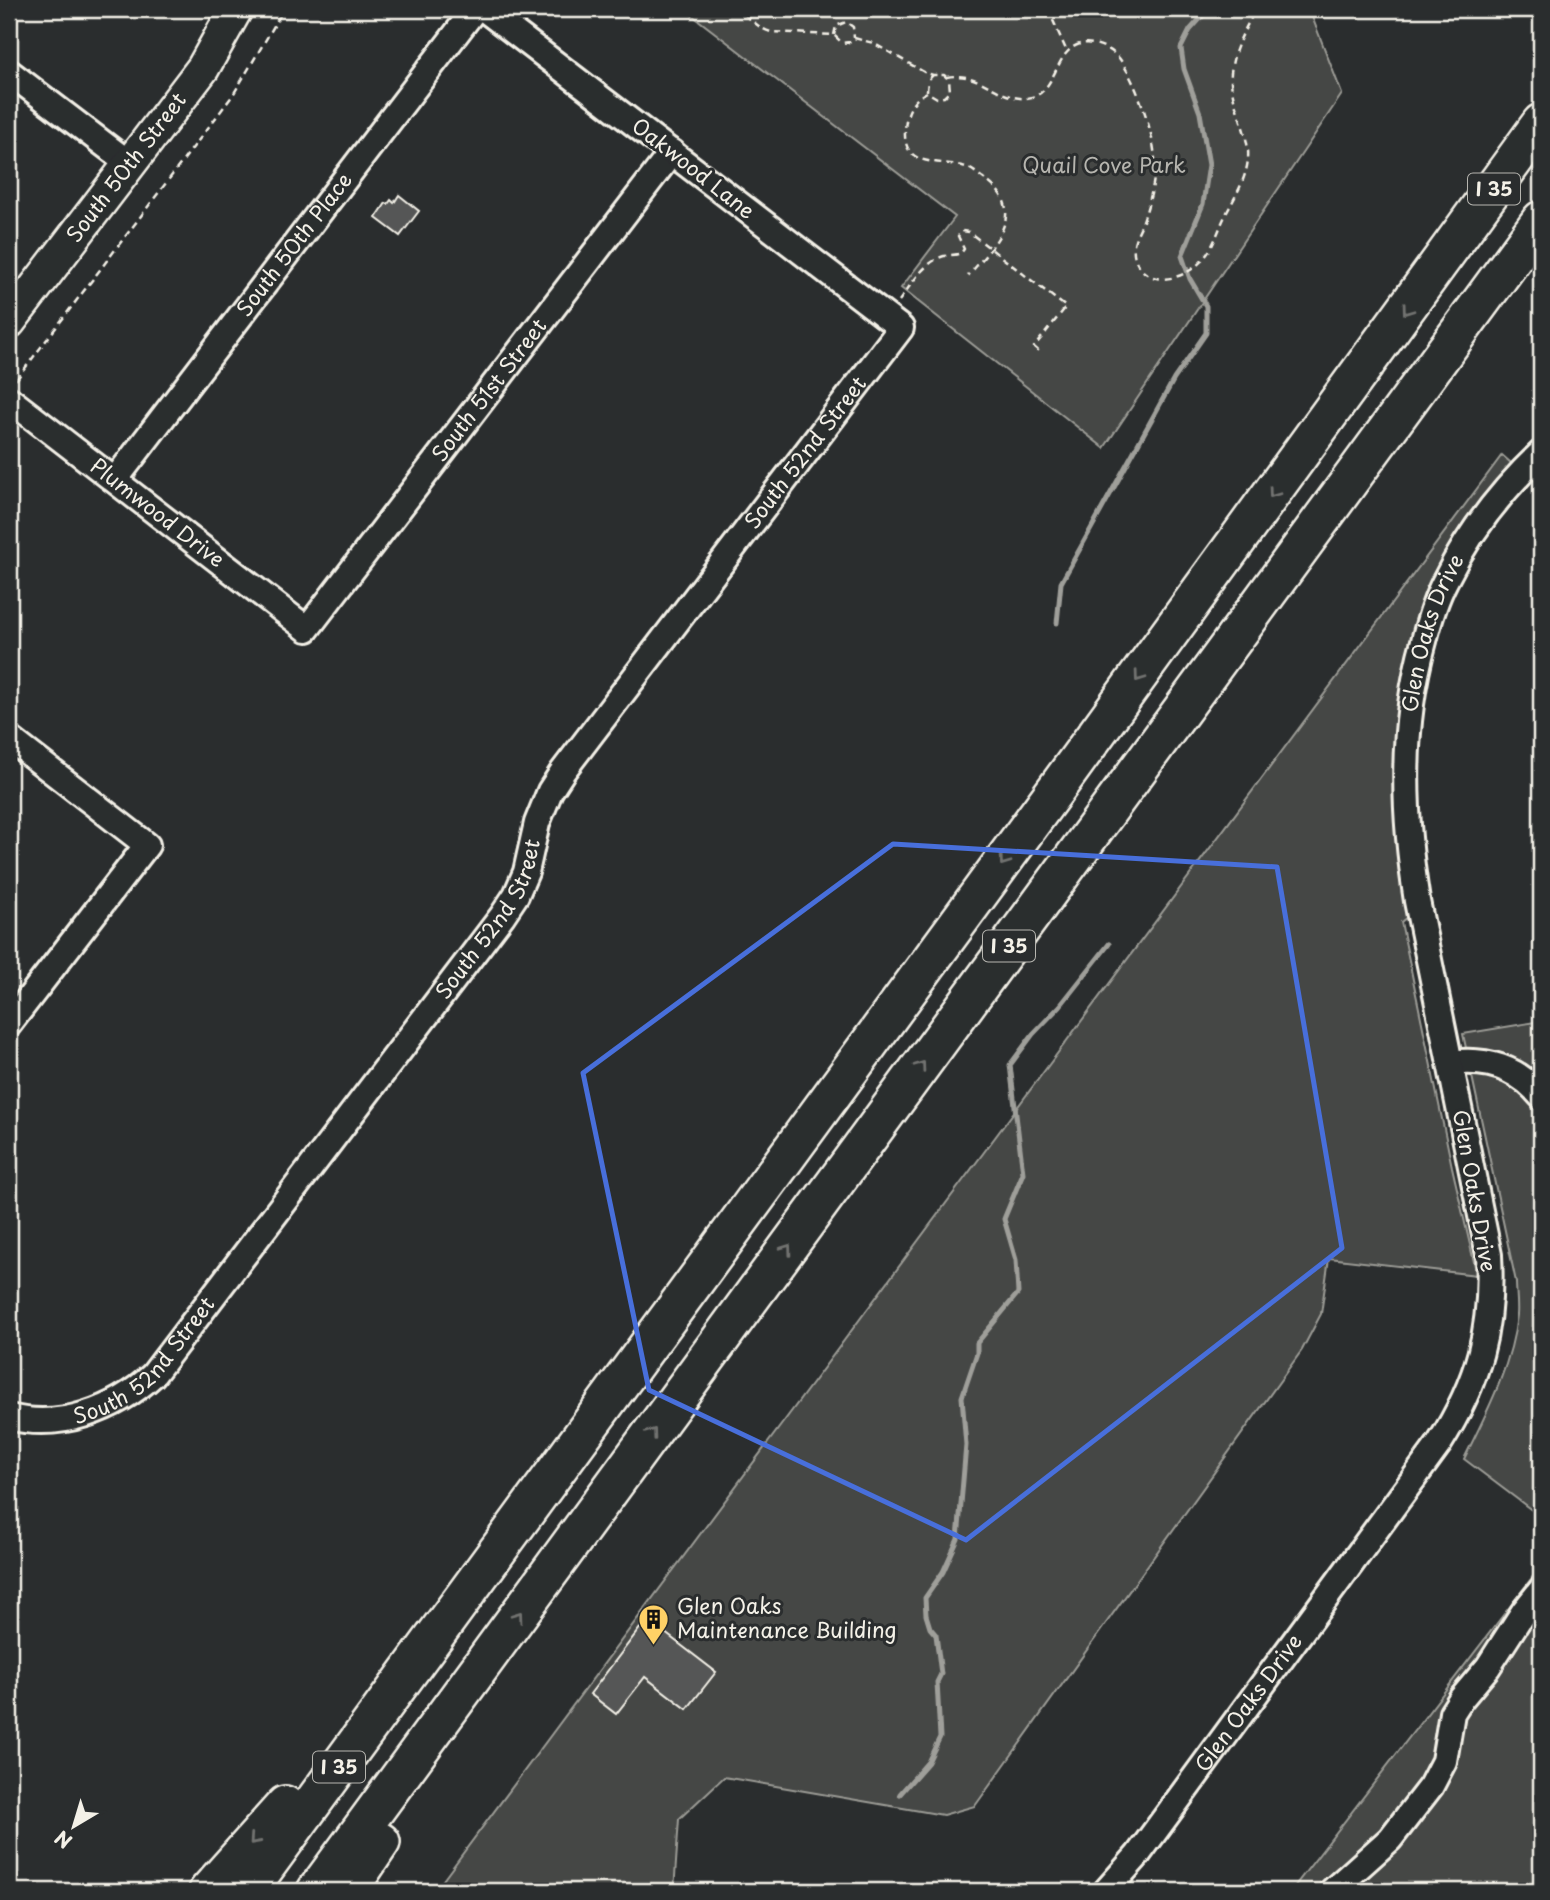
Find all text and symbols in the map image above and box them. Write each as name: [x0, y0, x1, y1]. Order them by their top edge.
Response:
street label: South 50th Street: [57, 85, 193, 248]
street label: Oakwood Lane: [626, 109, 763, 226]
park label: Quail Cove Park: [1022, 148, 1186, 180]
street label: South 50th Place: [228, 165, 359, 322]
road number: I 35: [1468, 174, 1520, 204]
one-way arrow: [1403, 302, 1415, 315]
street label: South 51st Street: [423, 311, 553, 467]
street label: South 52nd Street: [736, 368, 873, 535]
street label: Plumwood Drive: [84, 449, 232, 574]
one-way arrow: [1269, 486, 1281, 498]
street label: Glen Oaks Drive: [1392, 547, 1471, 714]
one-way arrow: [1134, 669, 1147, 682]
street label: South 52nd Street: [426, 836, 547, 1005]
one-way arrow: [1000, 853, 1012, 865]
road number: I 35: [983, 930, 1035, 962]
one-way arrow: [913, 1061, 925, 1074]
street label: Glen Oaks Drive: [1446, 1107, 1506, 1274]
one-way arrow: [778, 1244, 791, 1257]
street label: South 52nd Street: [69, 1289, 221, 1431]
one-way arrow: [644, 1428, 657, 1441]
place label: Glen Oaks Maintenance Building: [677, 1589, 897, 1645]
building icon: Glen Oaks Maintenance Building: [637, 1602, 671, 1646]
one-way arrow: [510, 1611, 522, 1624]
street label: Glen Oaks Drive: [1186, 1626, 1309, 1778]
road number: I 35: [313, 1751, 365, 1782]
north arrow: [38, 1792, 108, 1862]
text: N: [48, 1825, 77, 1856]
one-way arrow: [250, 1832, 262, 1845]

